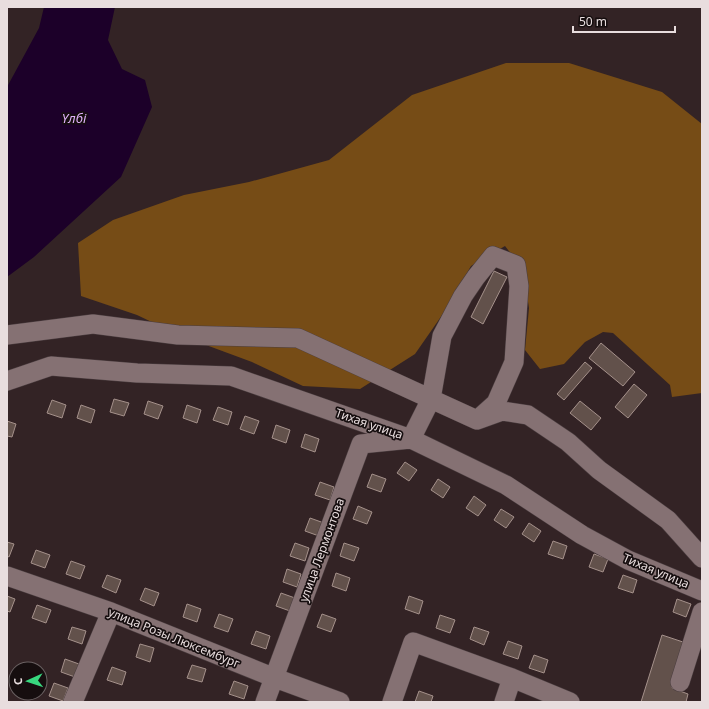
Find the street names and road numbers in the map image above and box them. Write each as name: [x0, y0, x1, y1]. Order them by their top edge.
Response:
street label: Тихая улица: [333, 404, 405, 443]
street label: улица Лермонтова: [295, 496, 348, 604]
street label: Тихая улица: [620, 549, 692, 592]
street label: улица Розы Люксембург: [106, 603, 243, 672]

